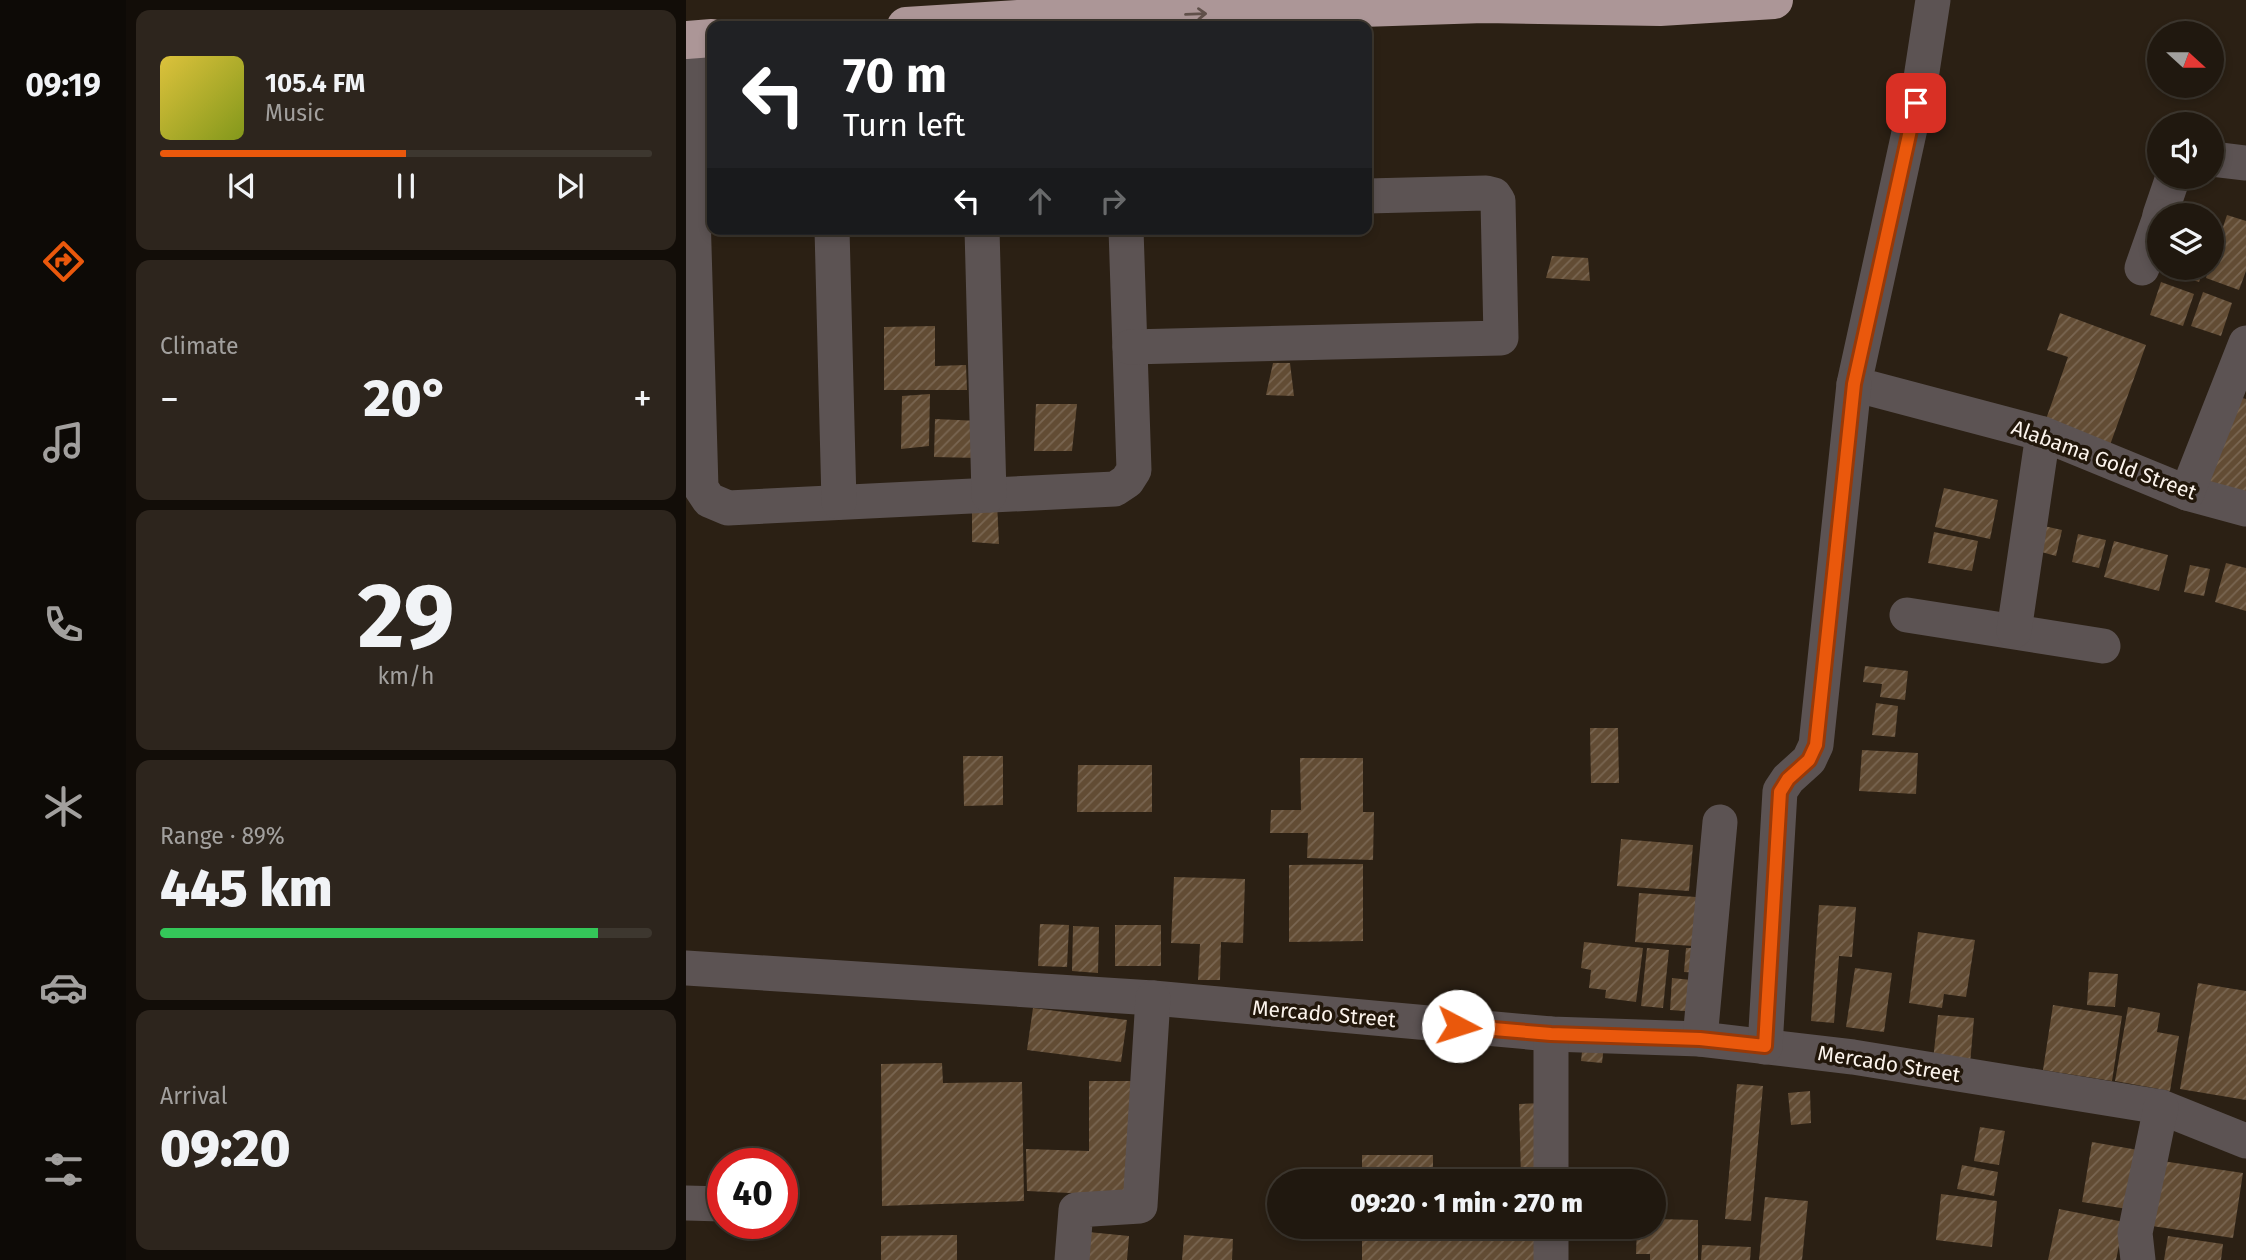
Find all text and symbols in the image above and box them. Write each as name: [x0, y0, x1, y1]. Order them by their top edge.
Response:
one-way arrow: [1184, 7, 1207, 20]
north arrow: [2147, 21, 2224, 98]
map controls: [2147, 21, 2224, 280]
text: 70 m: [843, 46, 947, 105]
icon: left: [728, 49, 819, 140]
text: 09:19: [25, 66, 101, 104]
text: 105.4 FM: [265, 68, 365, 99]
pin: [1886, 73, 1946, 133]
icon: arrive: [1897, 84, 1935, 122]
text: Music: [265, 99, 325, 127]
text: Turn left: [843, 106, 965, 144]
button: sound: [2147, 112, 2224, 189]
icon: previous: [223, 167, 261, 205]
icon: pause: [387, 167, 425, 205]
icon: next: [551, 167, 589, 205]
icon: left: [948, 182, 986, 220]
icon: ahead: [1021, 182, 1059, 220]
icon: right: [1094, 182, 1132, 220]
button: layers: [2147, 203, 2224, 280]
icon: directions: [39, 237, 88, 286]
text: Climate: [160, 332, 239, 360]
text: 20°: [363, 367, 449, 430]
text: −: [160, 376, 179, 422]
text: +: [633, 376, 652, 422]
street label: Alabama Gold Street: [2008, 414, 2200, 506]
icon: music: [39, 418, 88, 467]
text: 29: [357, 562, 455, 671]
icon: phone: [39, 600, 88, 649]
text: km/h: [378, 662, 434, 690]
icon: climate: [39, 782, 88, 831]
text: Range · 89%: [160, 822, 285, 850]
text: 445 km: [160, 857, 333, 920]
icon: car: [39, 963, 88, 1012]
position arrow: [1421, 989, 1495, 1063]
street label: Mercado Street: [1251, 995, 1397, 1033]
street label: Mercado Street: [1816, 1040, 1962, 1088]
text: Arrival: [160, 1082, 227, 1110]
text: 09:20: [160, 1117, 291, 1180]
icon: filters: [39, 1145, 88, 1194]
speed limit sign: 40: [707, 1148, 798, 1239]
text: 09:20 · 1 min · 270 m: [1350, 1188, 1583, 1219]

